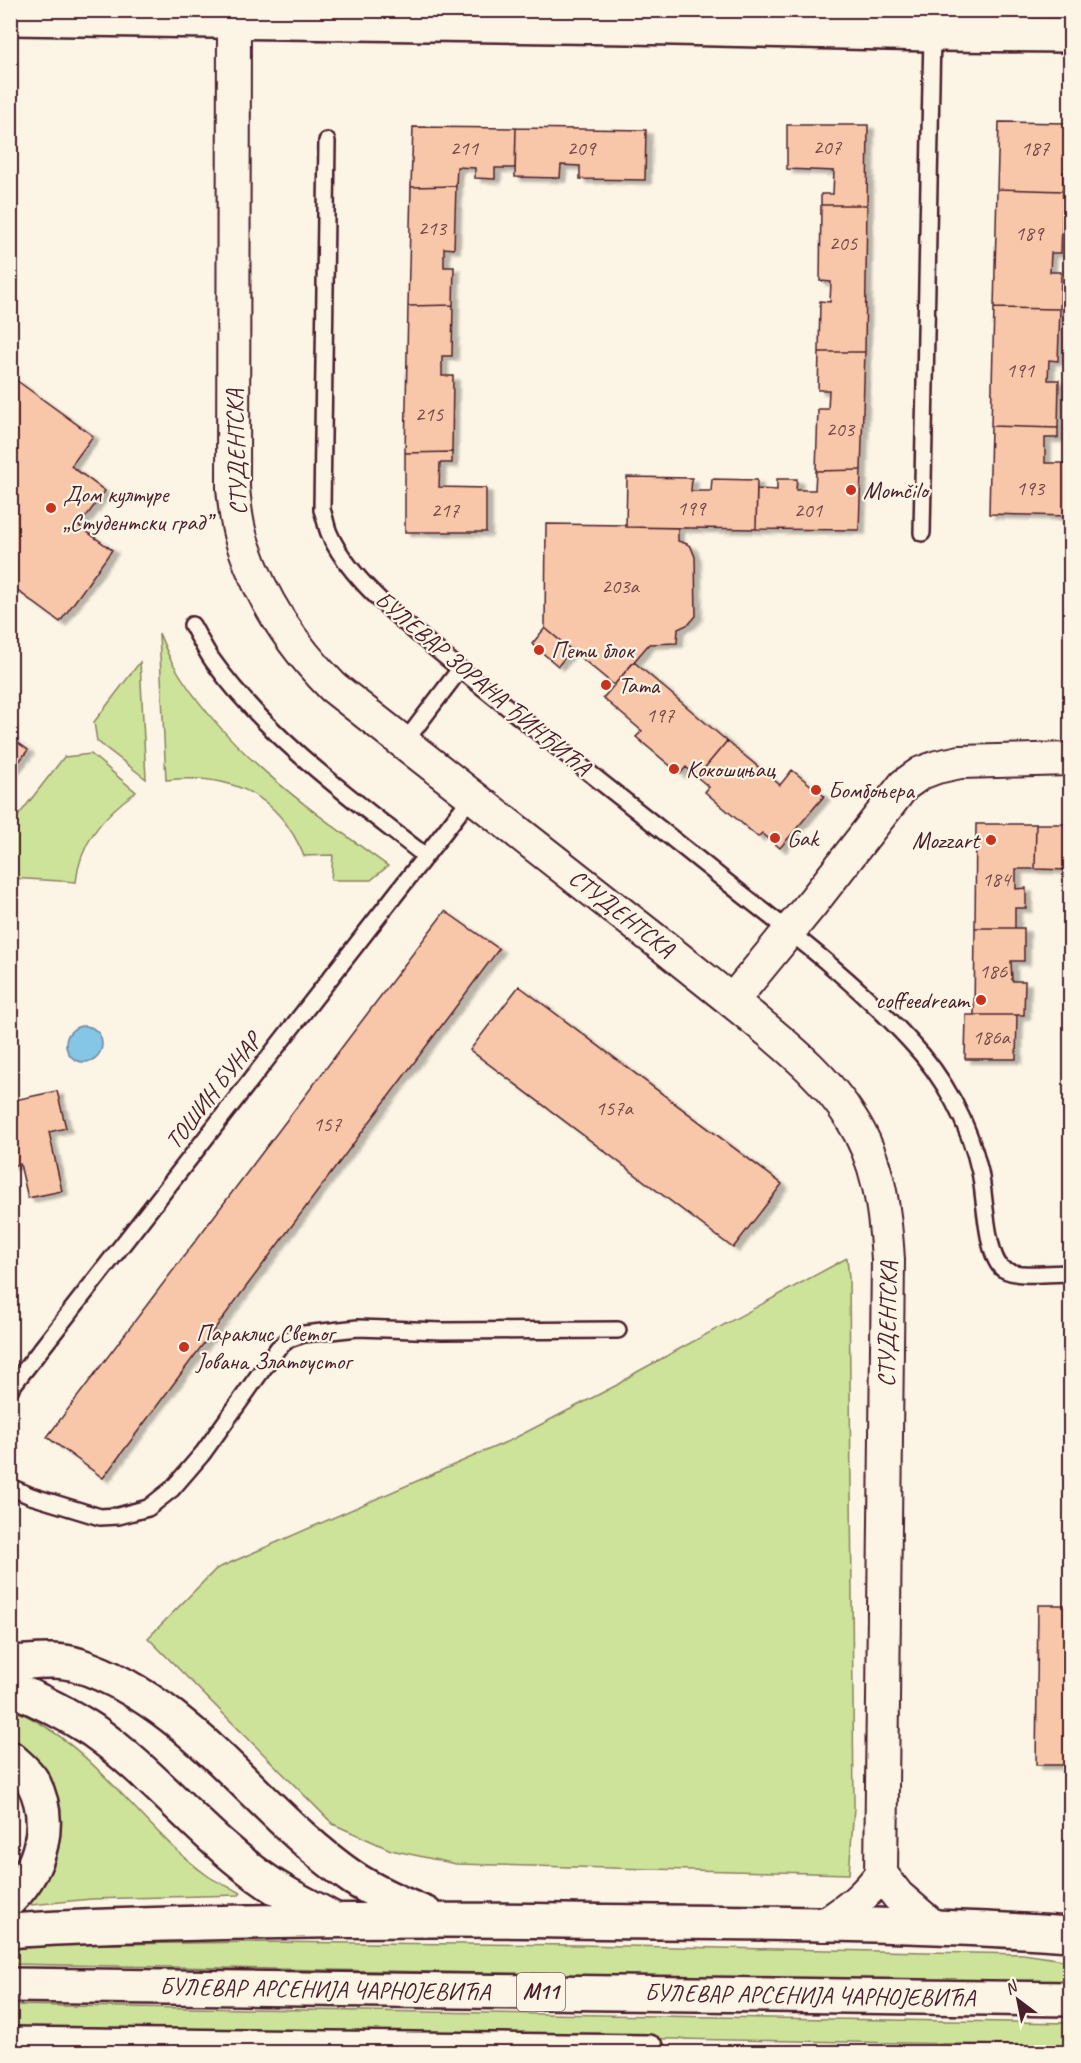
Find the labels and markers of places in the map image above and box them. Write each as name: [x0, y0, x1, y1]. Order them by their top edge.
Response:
place label: Momčilo: [863, 475, 930, 505]
place label: Дом културе „Студентски град”: [63, 479, 217, 537]
marker: Momčilo: [844, 483, 858, 497]
marker: Дом културе „Студентски град”: [44, 501, 58, 515]
place label: Пети блок: [551, 635, 636, 665]
marker: Пети блок: [532, 643, 546, 657]
place label: Тата: [618, 670, 661, 700]
marker: Тата: [599, 678, 613, 692]
place label: Кокошињац: [686, 754, 776, 784]
marker: Кокошињац: [667, 762, 681, 776]
place label: Бомбоњера: [828, 775, 915, 805]
marker: Бомбоњера: [809, 783, 823, 797]
place label: Gak: [787, 823, 820, 853]
place label: Mozzart: [912, 825, 981, 855]
marker: Gak: [768, 831, 782, 845]
marker: Mozzart: [984, 833, 998, 847]
place label: coffeedream: [875, 985, 972, 1015]
marker: coffeedream: [974, 993, 988, 1007]
place label: Параклис Светог Јована Златоустог: [195, 1318, 354, 1376]
marker: Параклис Светог Јована Златоустог: [177, 1340, 191, 1354]

